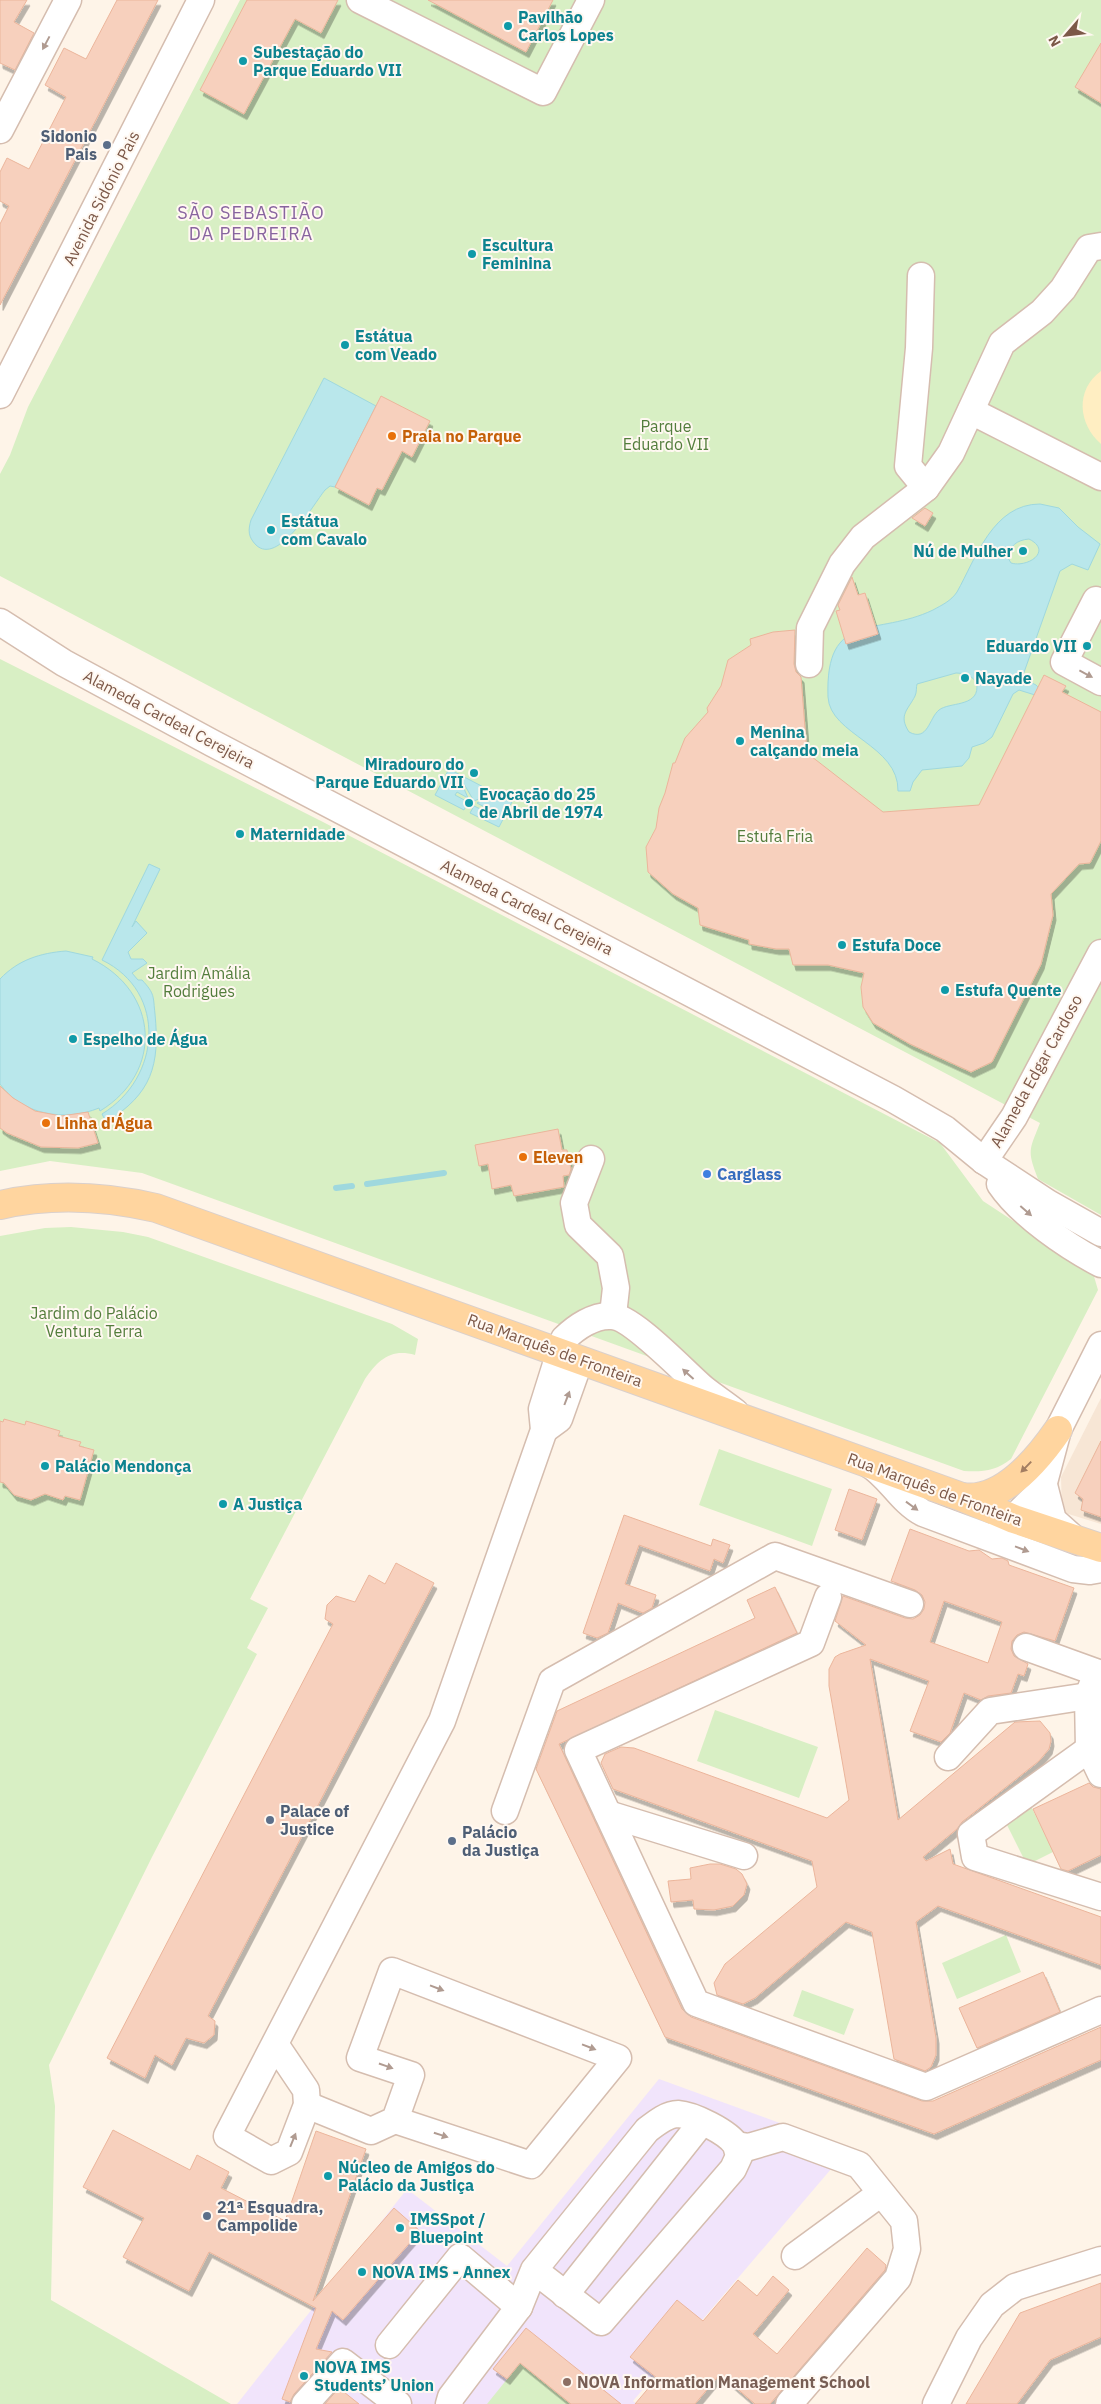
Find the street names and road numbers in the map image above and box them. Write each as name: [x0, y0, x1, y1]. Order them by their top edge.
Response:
street label: Avenida Sidónio Pais: [58, 127, 144, 269]
street label: Alameda Cardeal Cerejeira: [80, 665, 258, 773]
street label: Alameda Cardeal Cerejeira: [437, 855, 617, 959]
street label: Alameda Edgar Cardoso: [986, 991, 1086, 1151]
street label: Rua Marquês de Fronteira: [465, 1309, 646, 1391]
street label: Rua Marquês de Fronteira: [845, 1448, 1026, 1530]

